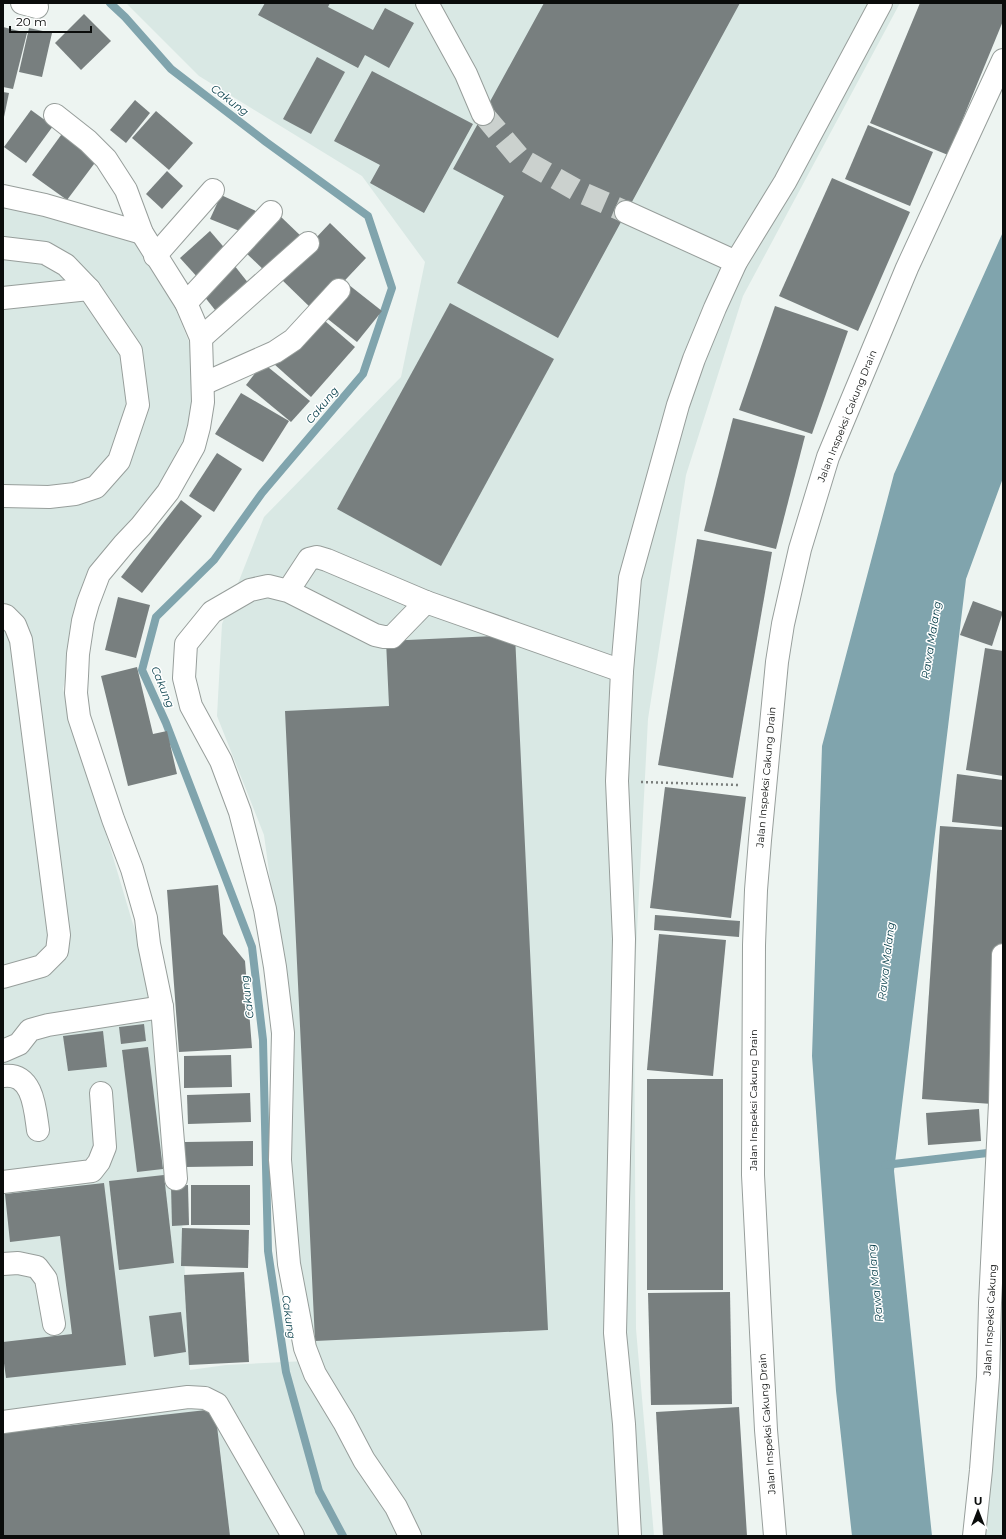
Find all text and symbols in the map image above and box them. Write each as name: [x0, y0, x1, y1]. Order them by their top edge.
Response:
scale bar: [10, 8, 91, 34]
text: 20 m: [16, 14, 47, 29]
water label: Cakung: [208, 81, 252, 119]
street label: Jalan Inspeksi Cakung Drain: [814, 348, 879, 485]
water label: Cakung: [303, 383, 342, 426]
water label: Rawa Malang: [918, 600, 944, 680]
water label: Cakung: [148, 664, 178, 710]
street label: Jalan Inspeksi Cakung Drain: [753, 706, 779, 849]
water label: Rawa Malang: [874, 921, 898, 1001]
water label: Cakung: [237, 974, 257, 1020]
street label: Jalan Inspeksi Cakung Drain: [747, 1029, 760, 1172]
water label: Rawa Malang: [864, 1243, 886, 1323]
street label: Jalan Inspeksi Cakung: [981, 1264, 999, 1377]
water label: Cakung: [279, 1294, 299, 1340]
street label: Jalan Inspeksi Cakung Drain: [756, 1353, 778, 1496]
north arrow: [958, 1491, 998, 1531]
text: U: [974, 1494, 982, 1508]

